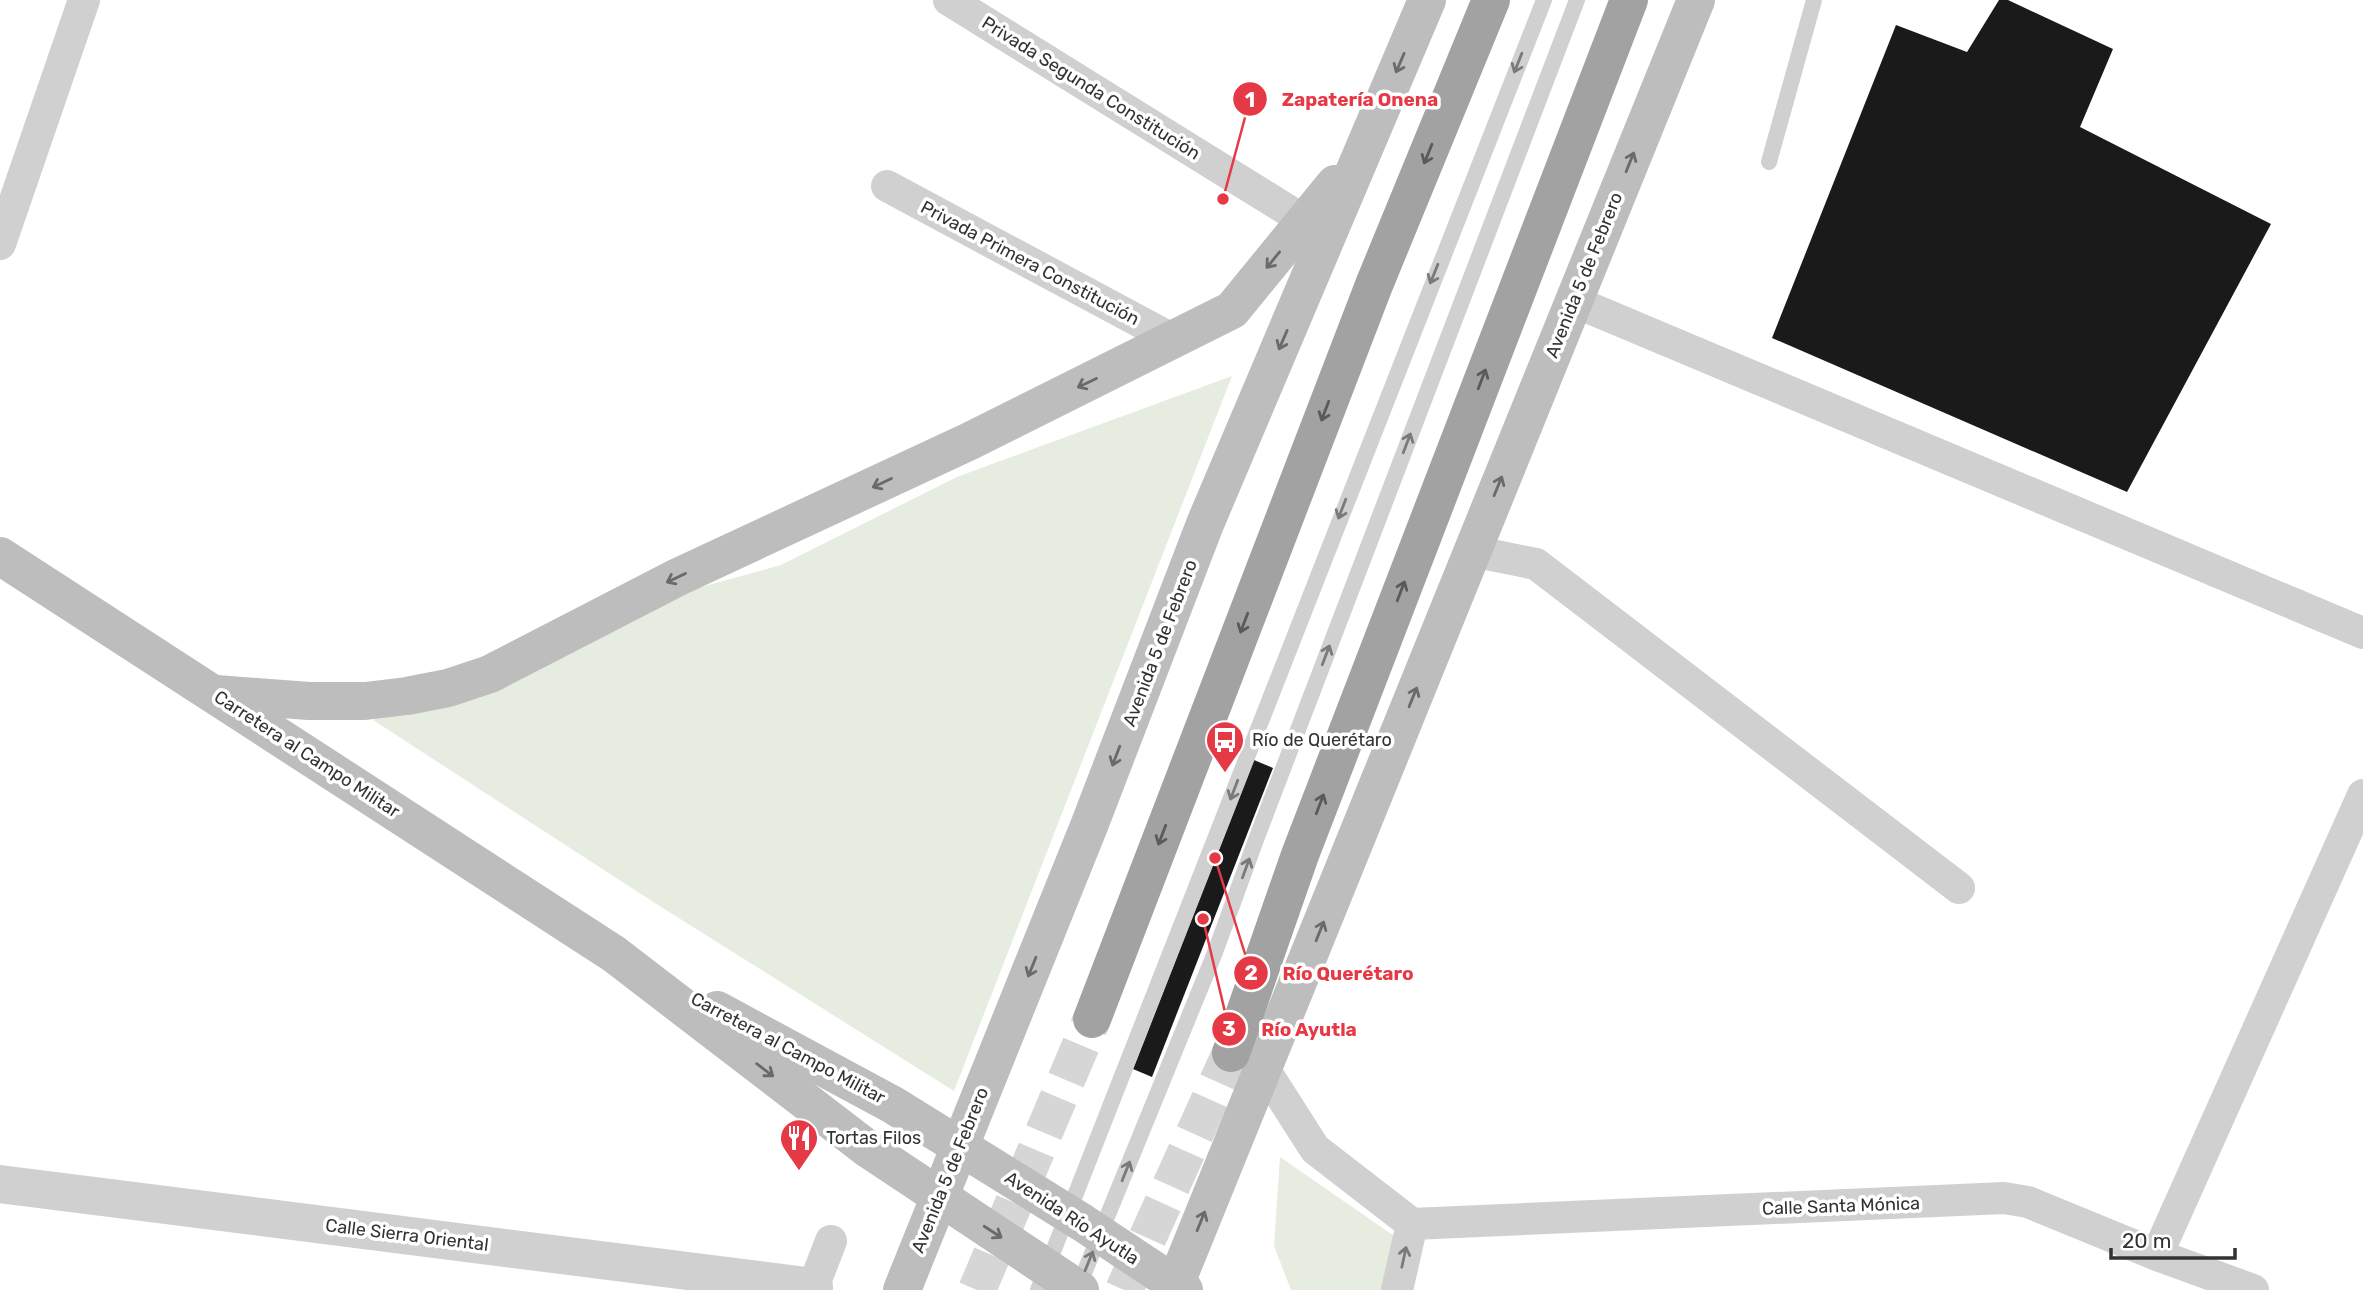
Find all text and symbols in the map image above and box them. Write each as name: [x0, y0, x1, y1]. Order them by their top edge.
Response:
street label: Privada Segunda Constitución: [978, 12, 1204, 164]
one-way arrow: [1393, 51, 1406, 73]
one-way arrow: [1511, 52, 1524, 74]
callout: Zapatería Onena: [1232, 79, 1452, 119]
text: 1: [1245, 87, 1255, 112]
text: Zapatería Onena: [1282, 88, 1438, 111]
one-way arrow: [1421, 142, 1434, 164]
one-way arrow: [1624, 151, 1637, 173]
street label: Avenida 5 de Febrero: [1541, 189, 1627, 361]
street label: Privada Primera Constitución: [917, 196, 1143, 330]
one-way arrow: [1265, 250, 1281, 268]
one-way arrow: [1426, 263, 1439, 285]
one-way arrow: [1276, 329, 1289, 350]
one-way arrow: [1477, 368, 1490, 390]
one-way arrow: [1077, 376, 1098, 390]
one-way arrow: [1318, 399, 1331, 421]
one-way arrow: [1401, 432, 1414, 454]
one-way arrow: [872, 476, 893, 490]
one-way arrow: [1493, 476, 1506, 497]
one-way arrow: [1335, 498, 1348, 520]
street label: Avenida 5 de Febrero: [1118, 557, 1202, 729]
one-way arrow: [666, 572, 687, 586]
one-way arrow: [1396, 581, 1408, 603]
one-way arrow: [1237, 611, 1249, 633]
one-way arrow: [1321, 645, 1333, 667]
street label: Carretera al Campo Militar: [210, 686, 404, 822]
one-way arrow: [1407, 687, 1420, 708]
bus stop icon: Río de Querétaro: [1204, 719, 1246, 774]
place label: Río de Querétaro: [1252, 729, 1392, 751]
one-way arrow: [1109, 744, 1122, 766]
one-way arrow: [1226, 779, 1239, 801]
one-way arrow: [1314, 793, 1327, 815]
one-way arrow: [1155, 824, 1168, 846]
one-way arrow: [1240, 858, 1253, 880]
one-way arrow: [1314, 921, 1327, 942]
callout: Río Querétaro: [1233, 953, 1427, 993]
one-way arrow: [1025, 956, 1038, 977]
text: 2: [1244, 960, 1258, 985]
text: Río Querétaro: [1282, 962, 1414, 985]
street label: Carretera al Campo Militar: [687, 987, 889, 1109]
callout: Río Ayutla: [1212, 1009, 1371, 1049]
text: 3: [1222, 1016, 1236, 1041]
text: Río Ayutla: [1261, 1018, 1357, 1041]
one-way arrow: [755, 1063, 774, 1078]
street label: Avenida 5 de Febrero: [907, 1084, 993, 1256]
restaurant icon: Tortas Filos: [778, 1117, 820, 1172]
place label: Tortas Filos: [826, 1127, 921, 1149]
one-way arrow: [1120, 1160, 1133, 1182]
street label: Avenida Río Ayutla: [1001, 1166, 1143, 1270]
street label: Calle Santa Mónica: [1762, 1192, 1920, 1220]
one-way arrow: [1195, 1210, 1208, 1232]
street label: Calle Sierra Oriental: [324, 1214, 490, 1256]
scale bar: [2111, 1216, 2235, 1260]
one-way arrow: [983, 1225, 1002, 1239]
text: 20 m: [2122, 1228, 2171, 1253]
one-way arrow: [1398, 1246, 1412, 1269]
one-way arrow: [1083, 1251, 1096, 1273]

